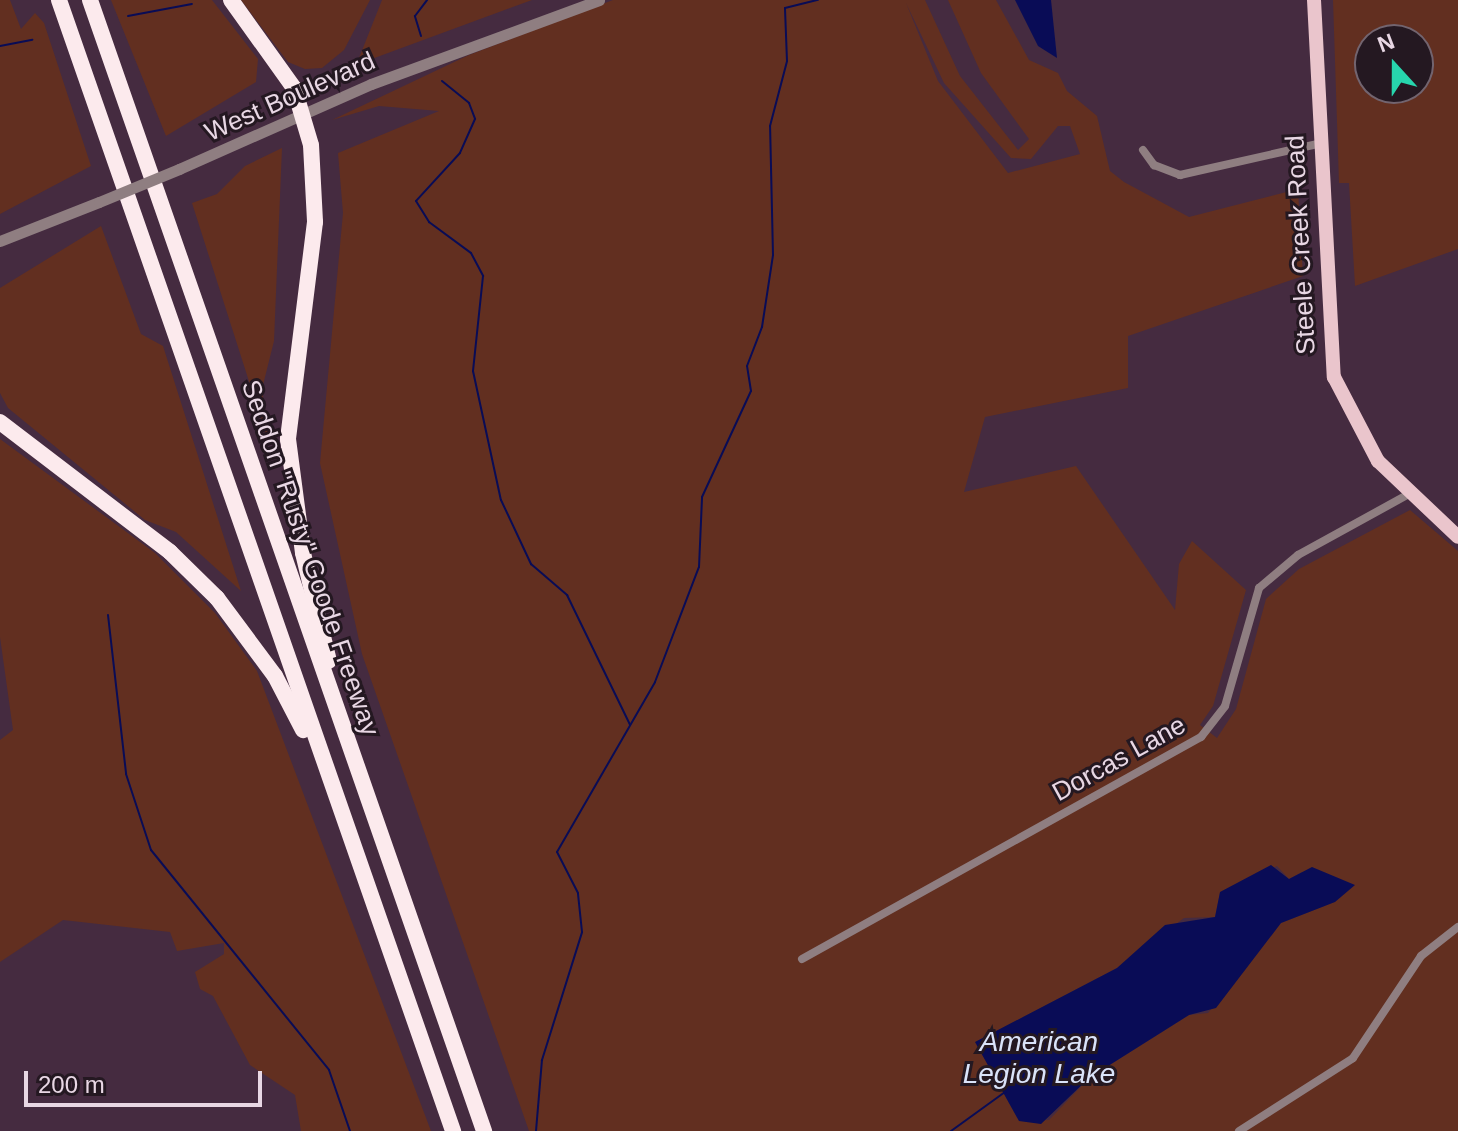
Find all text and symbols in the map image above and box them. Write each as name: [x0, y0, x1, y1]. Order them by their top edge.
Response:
north arrow: [1354, 24, 1434, 104]
text: N: [1374, 28, 1398, 58]
street label: West Boulevard: [200, 46, 380, 148]
street label: Steele Creek Road: [1280, 134, 1322, 356]
street label: Seddon "Rusty" Goode Freeway: [234, 376, 386, 740]
street label: Dorcas Lane: [1047, 710, 1191, 808]
water label: American Legion Lake: [963, 1025, 1115, 1091]
scale bar: [28, 1055, 266, 1105]
text: 200 m: [38, 1071, 105, 1098]

